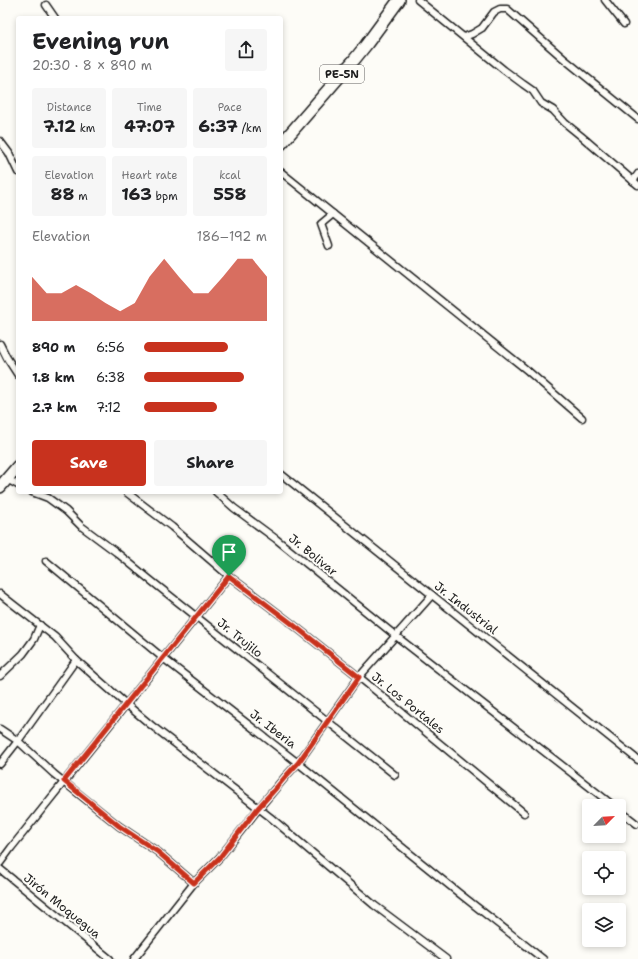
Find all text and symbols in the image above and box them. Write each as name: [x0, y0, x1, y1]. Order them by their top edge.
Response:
text: Evening run: [32, 27, 169, 56]
button: share: [225, 29, 267, 71]
text: 20:30 · 8 × 890 m: [32, 57, 152, 74]
road number: PE-5N: [320, 65, 364, 83]
text: Distance: [47, 100, 92, 115]
text: Time: [137, 100, 162, 115]
text: Pace: [218, 100, 242, 115]
text: 7.12: [43, 115, 76, 137]
text: 47:07: [124, 115, 175, 137]
text: 6:37: [198, 115, 238, 137]
text: km: [76, 121, 95, 136]
text: /km: [238, 121, 261, 136]
text: Elevation: [45, 168, 94, 183]
text: Heart rate: [121, 168, 178, 183]
text: kcal: [219, 168, 241, 183]
text: 88: [51, 183, 75, 205]
text: 163: [121, 183, 152, 205]
text: 558: [213, 183, 246, 205]
text: m: [75, 189, 88, 204]
text: bpm: [152, 189, 178, 204]
text: Elevation: [32, 228, 90, 245]
text: 186–192 m: [197, 228, 267, 245]
text: 890 m: [32, 339, 75, 356]
text: 6:56: [96, 339, 125, 356]
text: 1.8 km: [32, 369, 75, 386]
text: 6:38: [96, 369, 125, 386]
text: 2.7 km: [32, 399, 77, 416]
text: 7:12: [96, 399, 121, 416]
button: Save: [32, 440, 146, 486]
button: Share: [154, 440, 267, 486]
street label: Jr. Bolivar: [285, 530, 341, 580]
pin: [212, 535, 246, 576]
icon: arrive: [218, 541, 240, 563]
street label: Jr. Industrial: [431, 578, 501, 638]
street label: Jr. Trujilo: [214, 615, 266, 661]
street label: Jr. Los Portales: [368, 669, 448, 737]
street label: Jr. Iberia: [247, 706, 300, 752]
north arrow: [582, 799, 626, 843]
map controls: [582, 799, 626, 947]
button: locate: [582, 851, 626, 895]
street label: Jirón Moquegua: [20, 870, 104, 942]
button: layers: [582, 903, 626, 947]

